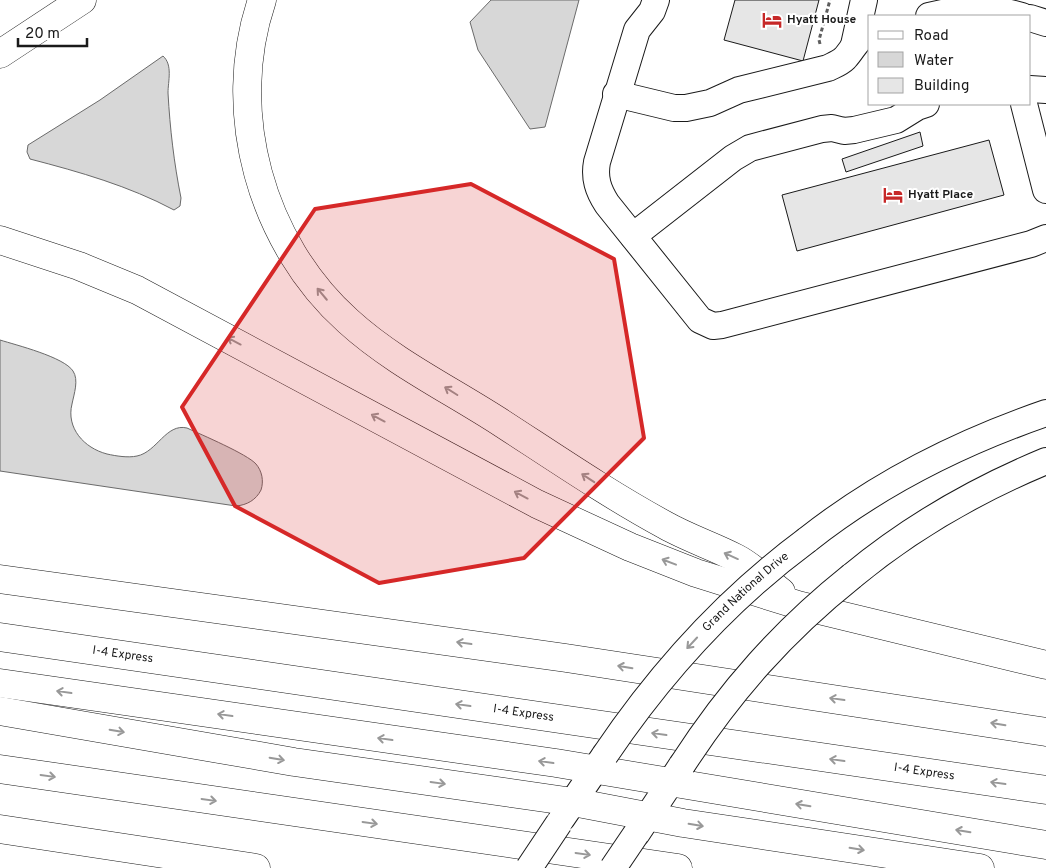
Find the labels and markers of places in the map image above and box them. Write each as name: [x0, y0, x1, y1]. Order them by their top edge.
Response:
hotel icon: Hyatt House: [761, 9, 783, 31]
place label: Hyatt House: [787, 12, 857, 28]
hotel icon: Hyatt Place: [882, 184, 904, 206]
place label: Hyatt Place: [908, 187, 974, 203]

